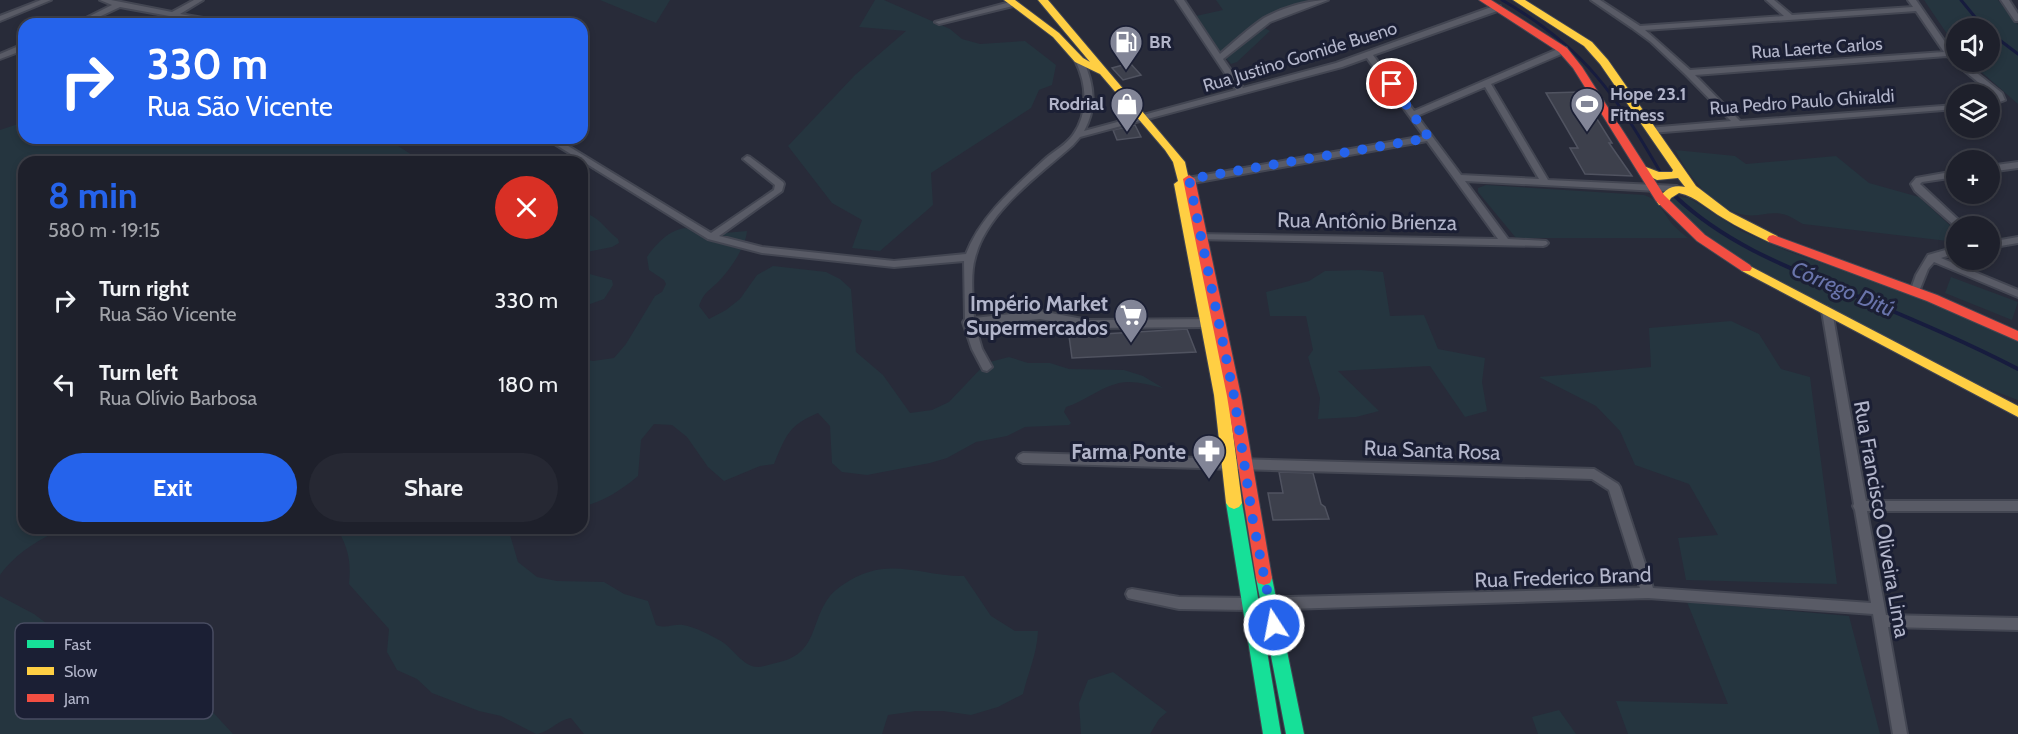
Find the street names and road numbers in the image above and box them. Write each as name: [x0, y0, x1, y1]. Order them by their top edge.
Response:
street label: Rua Justino Gomide Bueno: [1200, 17, 1400, 97]
street label: Rua Laerte Carlos: [1751, 32, 1883, 64]
street label: Rua Pedro Paulo Ghiraldi: [1709, 85, 1895, 119]
street label: Rua Antônio Brienza: [1277, 207, 1457, 235]
street label: Rua Francisco Oliveira Lima: [1849, 398, 1915, 640]
street label: Rua Santa Rosa: [1363, 435, 1501, 465]
street label: Rua Frederico Brand: [1474, 561, 1652, 593]

